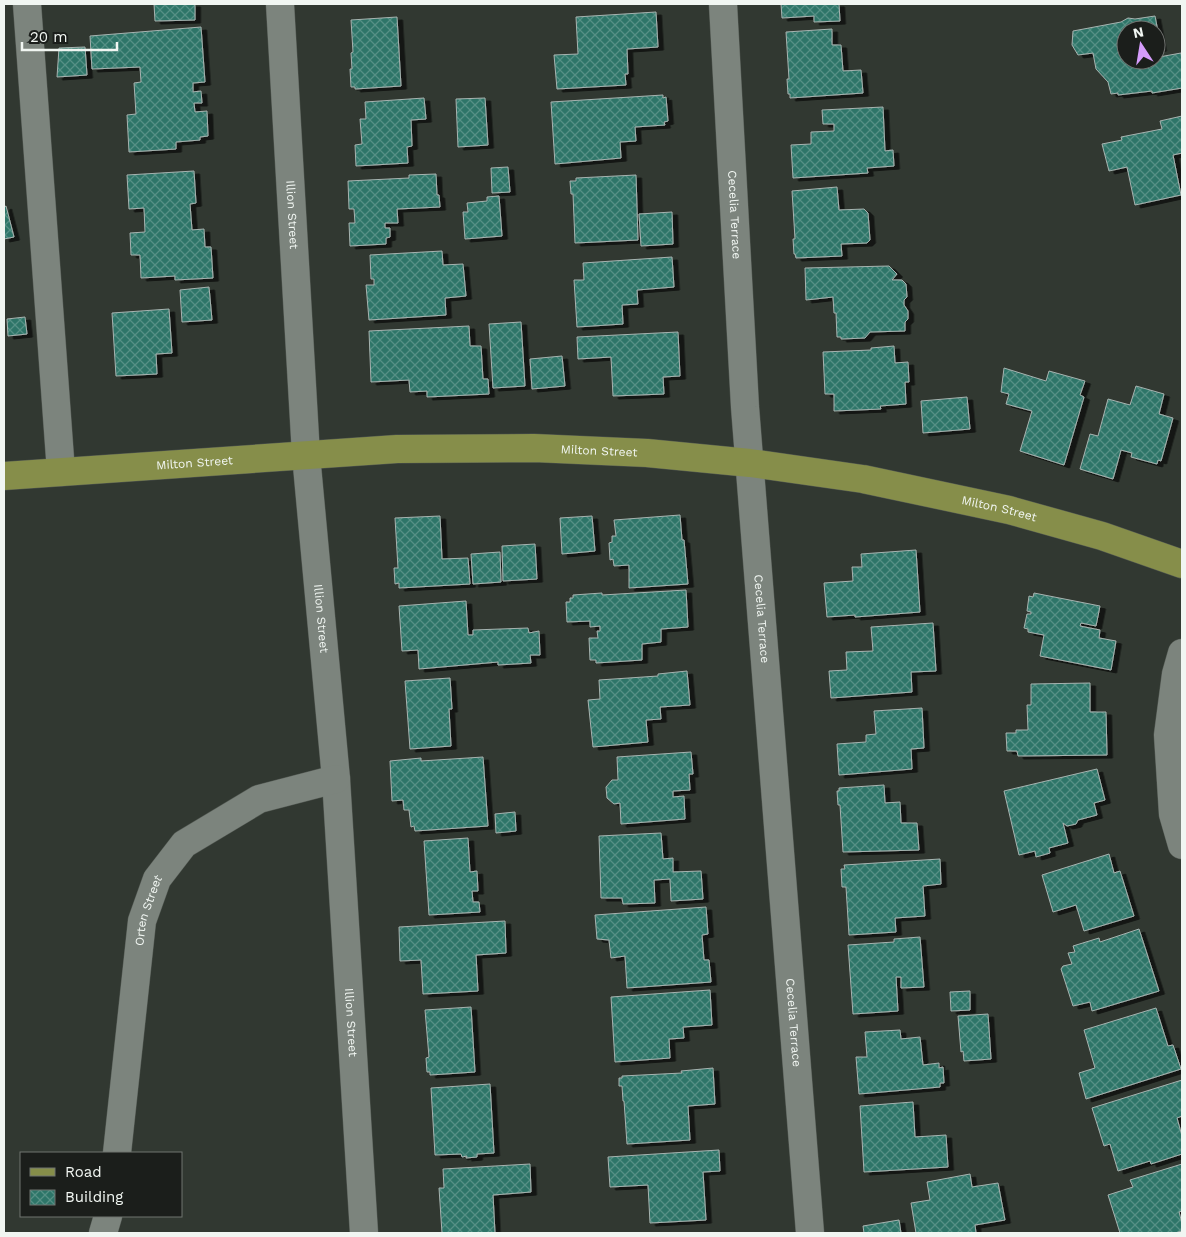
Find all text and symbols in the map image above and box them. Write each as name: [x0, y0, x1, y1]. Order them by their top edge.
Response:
scale bar: [22, 20, 118, 52]
north arrow: [1116, 20, 1166, 70]
text: N: [1132, 23, 1145, 41]
text: 20 m: [30, 28, 68, 46]
street label: Cecelia Terrace: [725, 170, 744, 260]
street label: Illion Street: [283, 180, 301, 249]
street label: Milton Street: [560, 442, 638, 460]
street label: Milton Street: [156, 453, 233, 473]
street label: Milton Street: [960, 493, 1038, 524]
street label: Cecelia Terrace: [751, 574, 772, 664]
street label: Illion Street: [311, 584, 331, 654]
street label: Orten Street: [132, 872, 165, 947]
street label: Cecelia Terrace: [783, 978, 804, 1067]
street label: Illion Street: [342, 988, 360, 1057]
legend: [20, 1152, 182, 1217]
text: Road: [65, 1163, 102, 1181]
text: Building: [65, 1188, 123, 1206]

